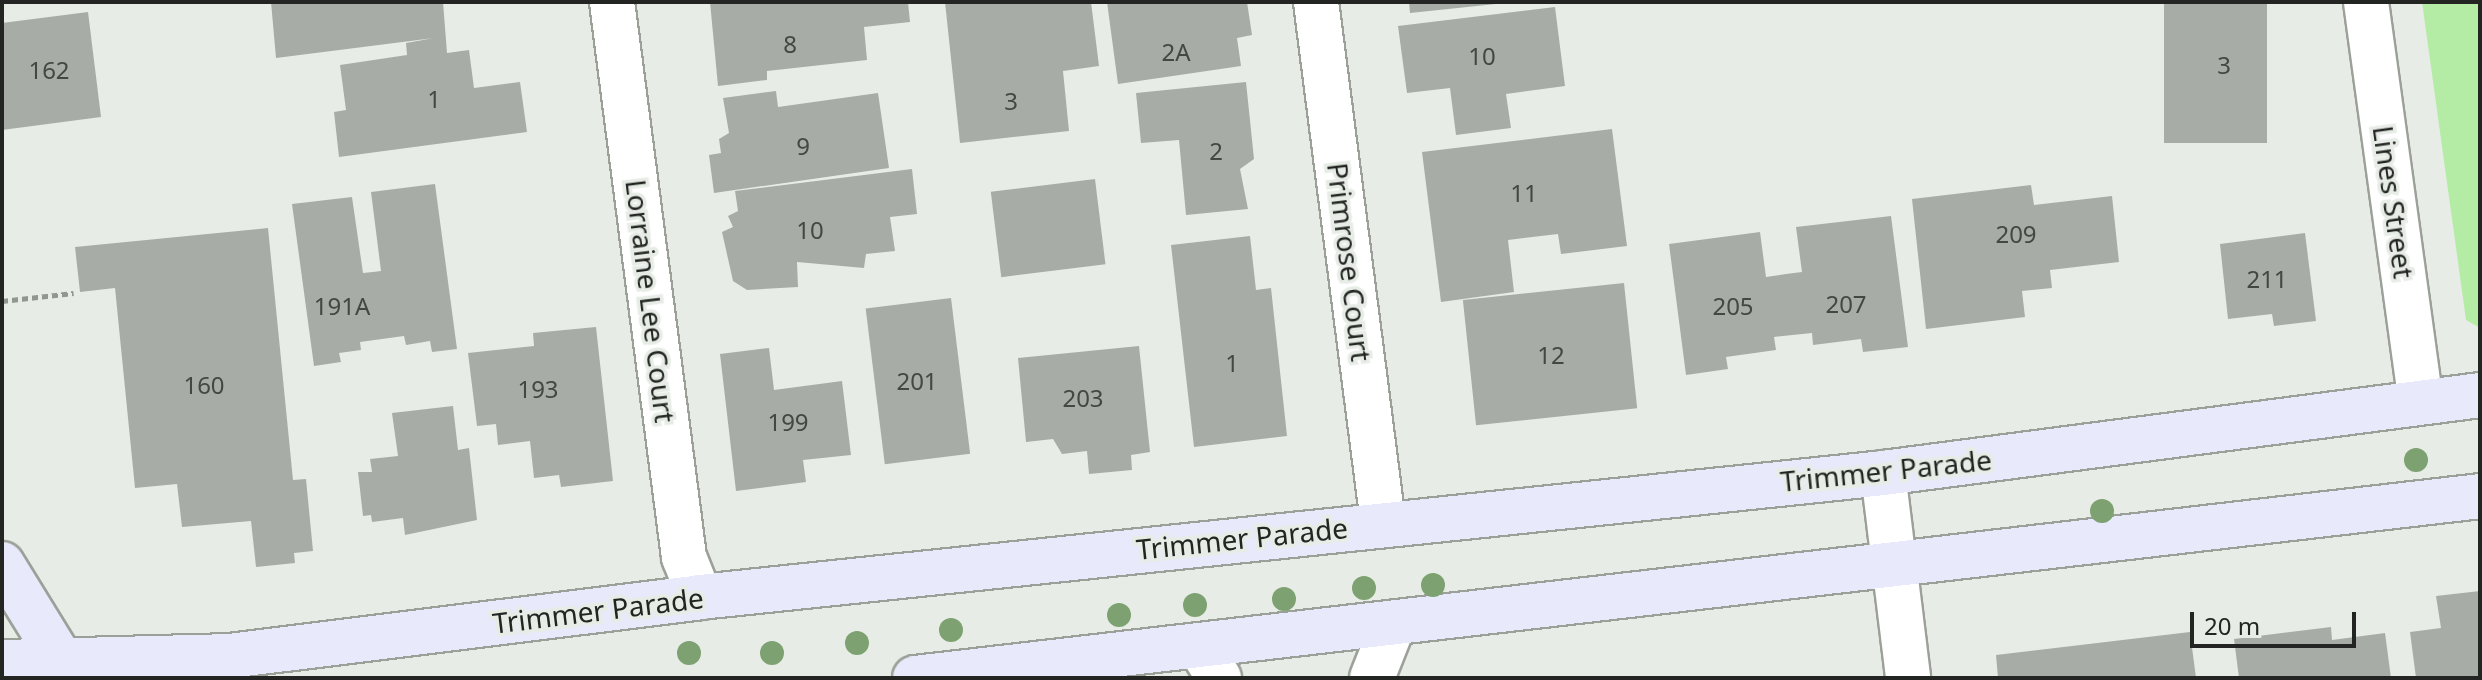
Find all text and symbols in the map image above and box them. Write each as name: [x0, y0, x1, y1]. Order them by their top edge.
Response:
house number: 8: [783, 30, 797, 58]
house number: 2A: [1161, 38, 1191, 66]
house number: 10: [1468, 42, 1496, 70]
house number: 3: [2217, 51, 2231, 79]
house number: 162: [28, 56, 70, 84]
house number: 1: [427, 85, 441, 113]
house number: 3: [1004, 87, 1018, 115]
street label: Lines Street: [2367, 123, 2421, 281]
house number: 9: [796, 132, 810, 160]
house number: 2: [1209, 137, 1223, 165]
street label: Primrose Court: [1321, 161, 1379, 363]
street label: Lorraine Lee Court: [619, 178, 683, 424]
house number: 11: [1510, 179, 1538, 207]
house number: 10: [796, 216, 824, 244]
house number: 209: [1995, 220, 2037, 248]
house number: 211: [2246, 265, 2288, 293]
house number: 207: [1825, 290, 1867, 318]
house number: 191A: [314, 292, 370, 320]
house number: 205: [1712, 292, 1754, 320]
house number: 12: [1537, 341, 1565, 369]
house number: 1: [1225, 349, 1239, 377]
house number: 201: [896, 367, 938, 395]
house number: 160: [183, 371, 225, 399]
house number: 193: [517, 375, 559, 403]
house number: 203: [1062, 384, 1104, 412]
house number: 199: [767, 408, 809, 436]
street label: Trimmer Parade: [1779, 442, 1993, 498]
street label: Trimmer Parade: [1135, 510, 1349, 566]
street label: Trimmer Parade: [491, 580, 705, 640]
scale bar: [2194, 596, 2360, 646]
text: 20 m: [2204, 609, 2260, 642]

